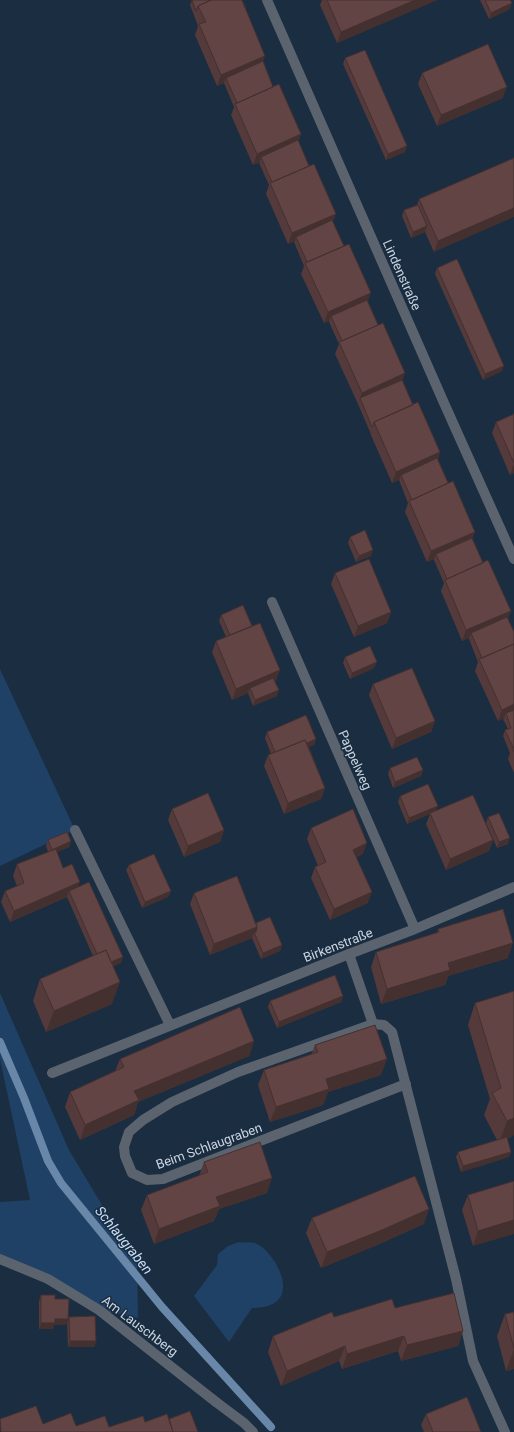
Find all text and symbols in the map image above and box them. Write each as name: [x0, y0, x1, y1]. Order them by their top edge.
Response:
street label: Lindenstraße: [380, 237, 424, 313]
street label: Pappelweg: [335, 728, 375, 792]
street label: Birkenstraße: [301, 925, 375, 965]
street label: Beim Schlaugraben: [154, 1120, 264, 1172]
water label: Schlaugraben: [92, 1203, 156, 1277]
street label: Am Lauschberg: [99, 1293, 181, 1359]

